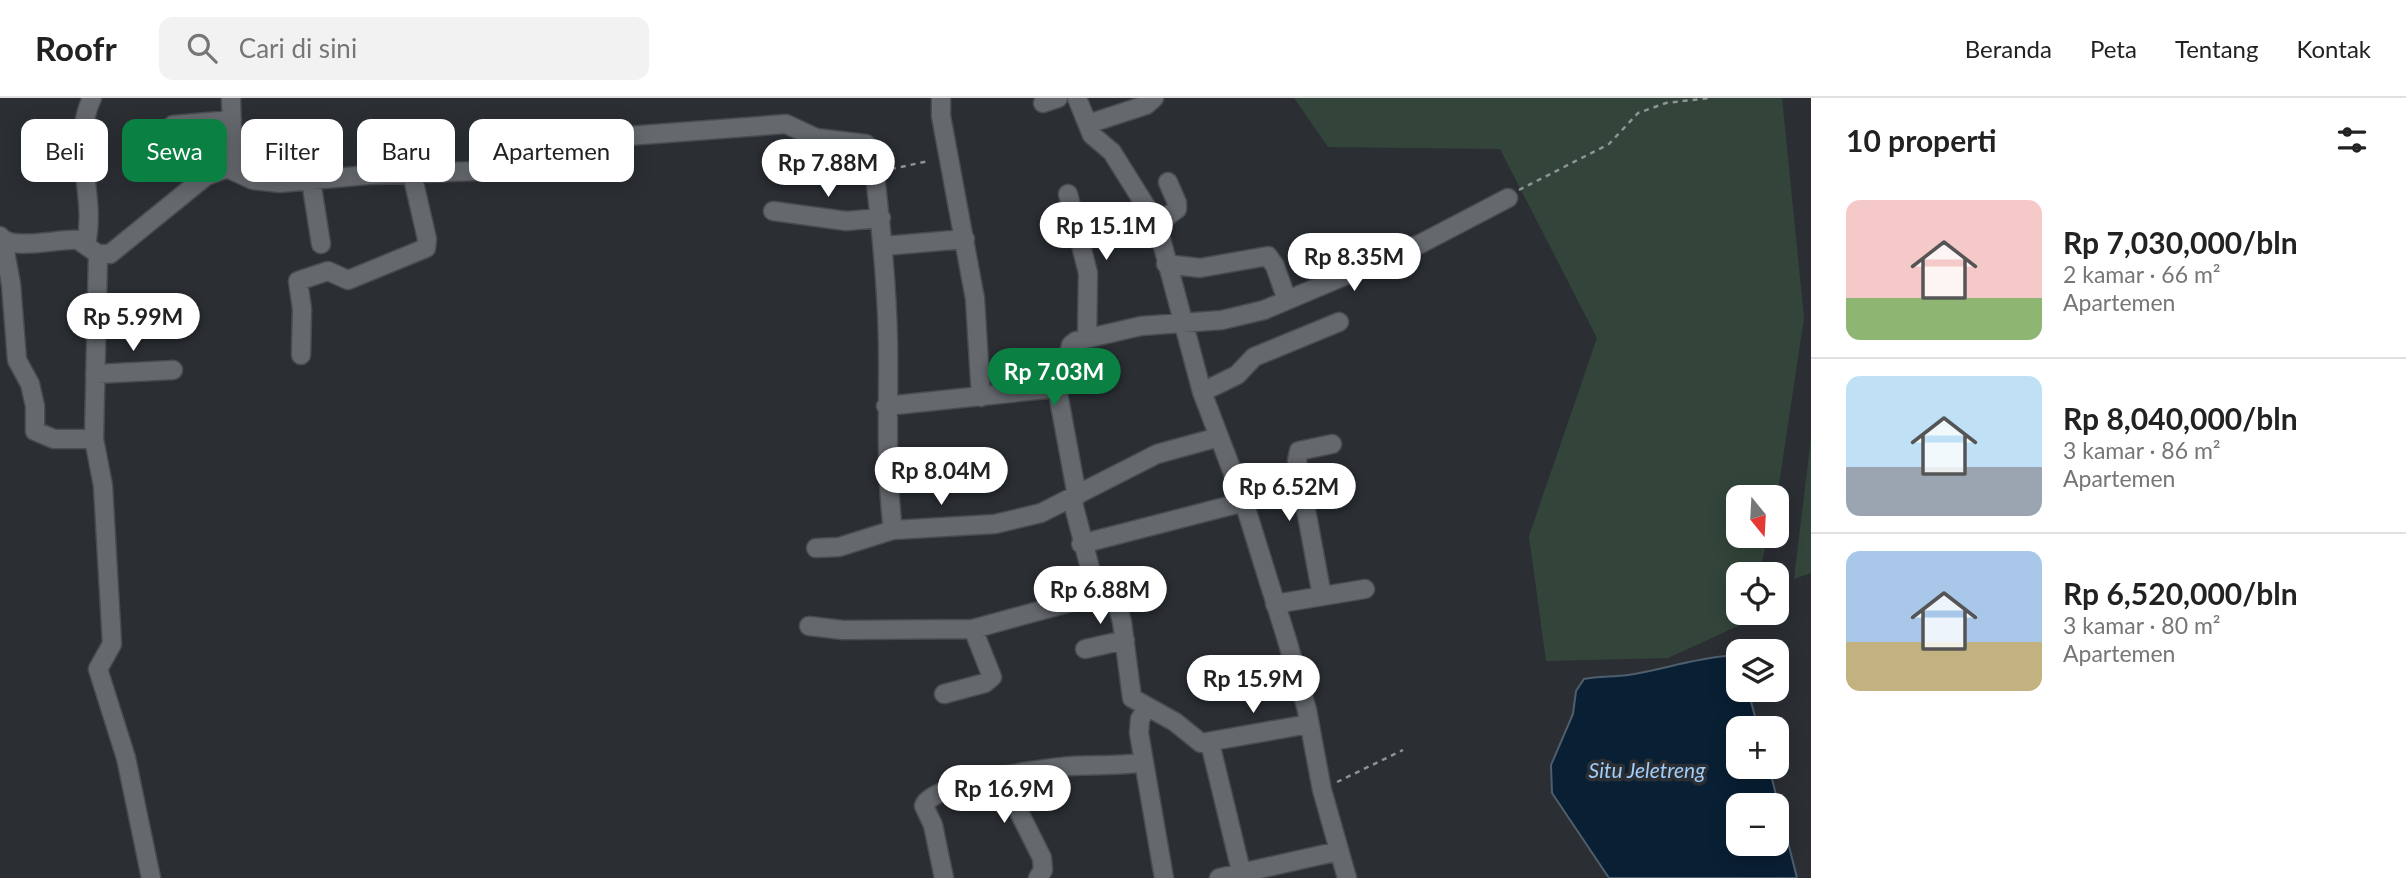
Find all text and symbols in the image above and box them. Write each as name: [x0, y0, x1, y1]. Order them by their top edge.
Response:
search box: [159, 17, 649, 80]
text: Roofr: [35, 28, 117, 68]
icon: search: [183, 29, 221, 67]
text: Cari di sini: [239, 32, 357, 64]
text: Beranda: [1965, 34, 2052, 63]
text: Peta: [2090, 34, 2137, 63]
text: Tentang: [2175, 34, 2258, 63]
text: Kontak: [2296, 34, 2371, 63]
chip: Beli: [21, 119, 108, 182]
chip: Sewa: [122, 119, 227, 182]
chip: Filter: [241, 119, 343, 182]
chip: Baru: [357, 119, 455, 182]
chip: Apartemen: [469, 119, 634, 182]
icon: filters: [2333, 121, 2371, 159]
text: 10 properti: [1846, 122, 1997, 158]
pin: Rp 7.88M: [756, 140, 900, 199]
text: Rp 7.88M: [778, 148, 878, 176]
pin: Rp 15.1M: [1034, 202, 1178, 262]
text: Rp 15.1M: [1056, 211, 1156, 239]
text: Rp 7,030,000/bln: [2063, 224, 2298, 260]
icon: home: [1902, 228, 1986, 312]
pin: Rp 8.35M: [1282, 234, 1426, 293]
text: Rp 8.35M: [1304, 242, 1404, 270]
text: 2 kamar · 66 m²: [2063, 260, 2221, 288]
text: Apartemen: [2063, 288, 2175, 316]
pin: Rp 5.99M: [61, 294, 205, 353]
text: Rp 5.99M: [83, 302, 183, 330]
pin: Rp 7.03M: [982, 348, 1126, 408]
text: Rp 7.03M: [1004, 357, 1104, 385]
text: Rp 8,040,000/bln: [2063, 400, 2298, 436]
icon: home: [1902, 404, 1986, 488]
text: 3 kamar · 86 m²: [2063, 436, 2221, 464]
pin: Rp 8.04M: [869, 448, 1013, 507]
text: Rp 8.04M: [891, 456, 991, 484]
pin: Rp 6.52M: [1217, 464, 1361, 523]
text: Apartemen: [2063, 464, 2175, 492]
text: Rp 6.52M: [1239, 472, 1339, 500]
north arrow: [1726, 485, 1788, 548]
map controls: [1726, 485, 1789, 856]
button: locate: [1726, 562, 1789, 625]
pin: Rp 6.88M: [1028, 566, 1172, 626]
text: Rp 6.88M: [1050, 575, 1150, 603]
text: Rp 6,520,000/bln: [2063, 575, 2298, 611]
icon: home: [1902, 579, 1986, 663]
text: 3 kamar · 80 m²: [2063, 611, 2221, 639]
button: layers: [1726, 639, 1789, 702]
text: Apartemen: [2063, 639, 2175, 667]
pin: Rp 15.9M: [1181, 656, 1325, 715]
text: Rp 15.9M: [1203, 664, 1303, 692]
button: +: [1726, 716, 1789, 779]
water label: Situ Jeletreng: [1589, 757, 1706, 782]
pin: Rp 16.9M: [932, 766, 1076, 825]
text: Rp 16.9M: [954, 774, 1054, 802]
button: −: [1726, 793, 1789, 856]

